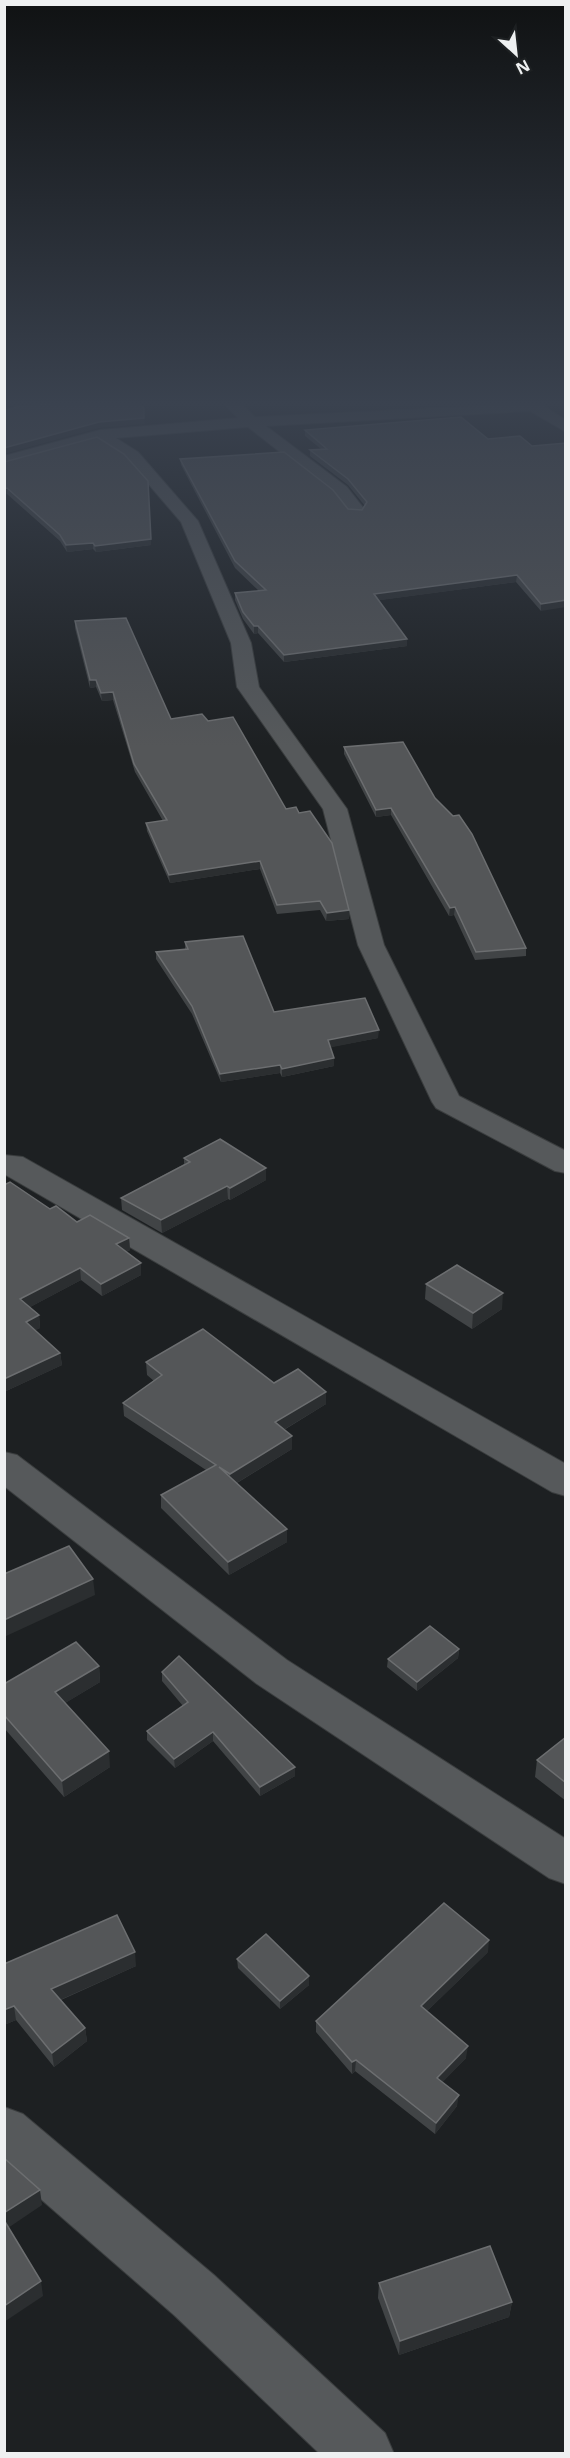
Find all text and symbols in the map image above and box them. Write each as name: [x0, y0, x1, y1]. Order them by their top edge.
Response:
north arrow: [486, 24, 546, 84]
text: N: [512, 55, 534, 80]

